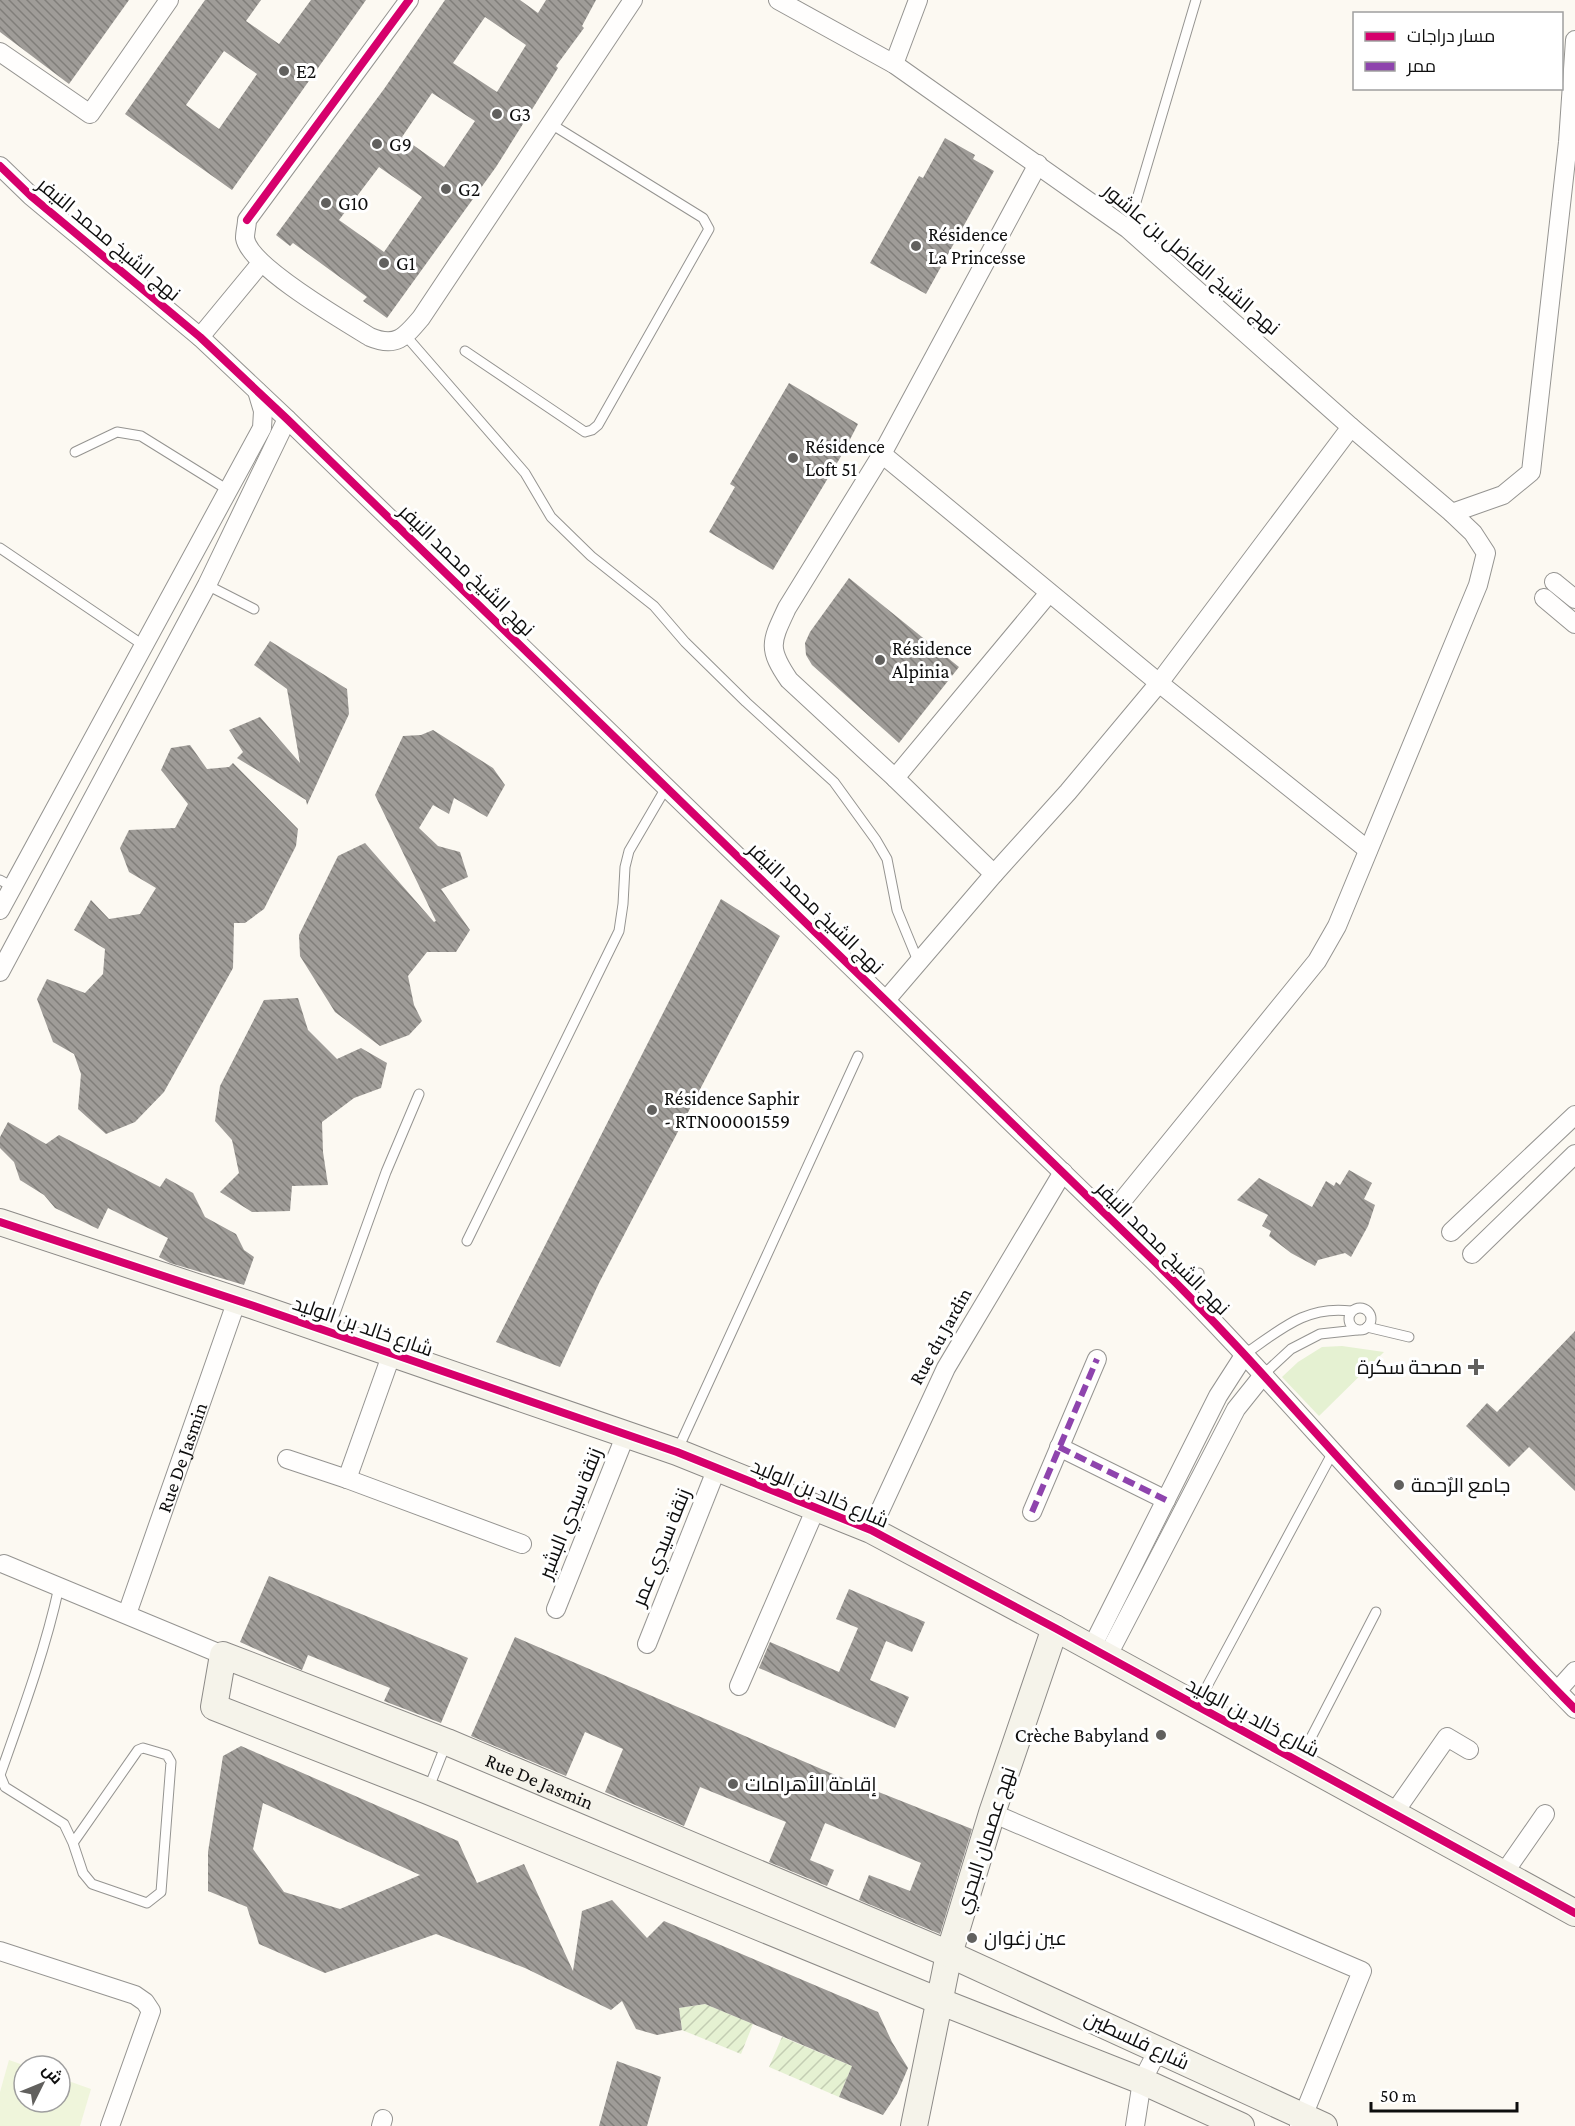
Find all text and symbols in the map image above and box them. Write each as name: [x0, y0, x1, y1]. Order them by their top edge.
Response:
legend: [1353, 12, 1563, 90]
text: مسار دراجات: [1407, 26, 1495, 47]
text: ممر: [1406, 56, 1436, 77]
place label: E2: [296, 60, 316, 82]
marker: E2: [277, 64, 291, 78]
place label: G3: [509, 103, 531, 125]
marker: G3: [490, 107, 504, 121]
place label: G9: [389, 133, 412, 155]
marker: G9: [370, 137, 384, 151]
street label: نهج الشيخ محمد النيفر: [31, 172, 185, 307]
place label: G2: [458, 178, 480, 200]
street label: نهج الشيخ الفاضل بن عاشور: [1097, 178, 1284, 341]
marker: G2: [439, 182, 453, 196]
place label: G10: [338, 192, 369, 214]
marker: G10: [319, 196, 333, 210]
place label: Résidence La Princesse: [928, 223, 1026, 268]
marker: Résidence La Princesse: [909, 239, 923, 253]
place label: G1: [396, 252, 415, 274]
marker: G1: [377, 256, 391, 270]
place label: Résidence Loft 51: [805, 435, 885, 480]
marker: Résidence Loft 51: [786, 451, 800, 465]
street label: نهج الشيخ محمد النيفر: [392, 499, 539, 642]
place label: Résidence Alpinia: [892, 637, 972, 683]
marker: Résidence Alpinia: [873, 653, 887, 667]
street label: نهج الشيخ محمد النيفر: [741, 837, 888, 980]
place label: Résidence Saphir - RTN00001559: [664, 1087, 800, 1132]
marker: Résidence Saphir - RTN00001559: [645, 1103, 659, 1117]
street label: نهج الشيخ محمد النيفر: [1089, 1176, 1234, 1321]
street label: Rue du Jardin: [904, 1284, 977, 1389]
street label: شارع خالد بن الوليد: [289, 1292, 436, 1363]
place label: مصحة سكرة: [1357, 1356, 1462, 1379]
marker: مصحة سكرة: [1467, 1358, 1485, 1376]
street label: Rue De Jasmin: [152, 1399, 211, 1515]
street label: زنقة سيدي البشير: [533, 1444, 611, 1585]
street label: شارع خالد بن الوليد: [747, 1454, 892, 1535]
place label: جامع الرٌحمة: [1411, 1474, 1510, 1499]
marker: جامع الرٌحمة: [1392, 1478, 1406, 1492]
street label: زنقة سيدي عمر: [627, 1485, 699, 1612]
street label: شارع خالد بن الوليد: [1182, 1673, 1323, 1764]
place label: Crèche Babyland: [1015, 1724, 1149, 1747]
marker: Crèche Babyland: [1154, 1728, 1168, 1742]
street label: Rue De Jasmin: [482, 1749, 597, 1814]
street label: نهج عصمان البحري: [951, 1764, 1024, 1918]
place label: إقامة الأهرامات: [745, 1773, 877, 1797]
marker: إقامة الأهرامات: [726, 1777, 740, 1791]
place label: عين زغوان: [984, 1927, 1067, 1951]
marker: عين زغوان: [965, 1931, 979, 1945]
street label: شارع فلسطين: [1080, 2006, 1193, 2077]
north arrow: [12, 2054, 72, 2114]
text: ش: [39, 2061, 66, 2088]
scale bar: [1371, 2075, 1516, 2113]
text: 50 m: [1380, 2086, 1417, 2106]

